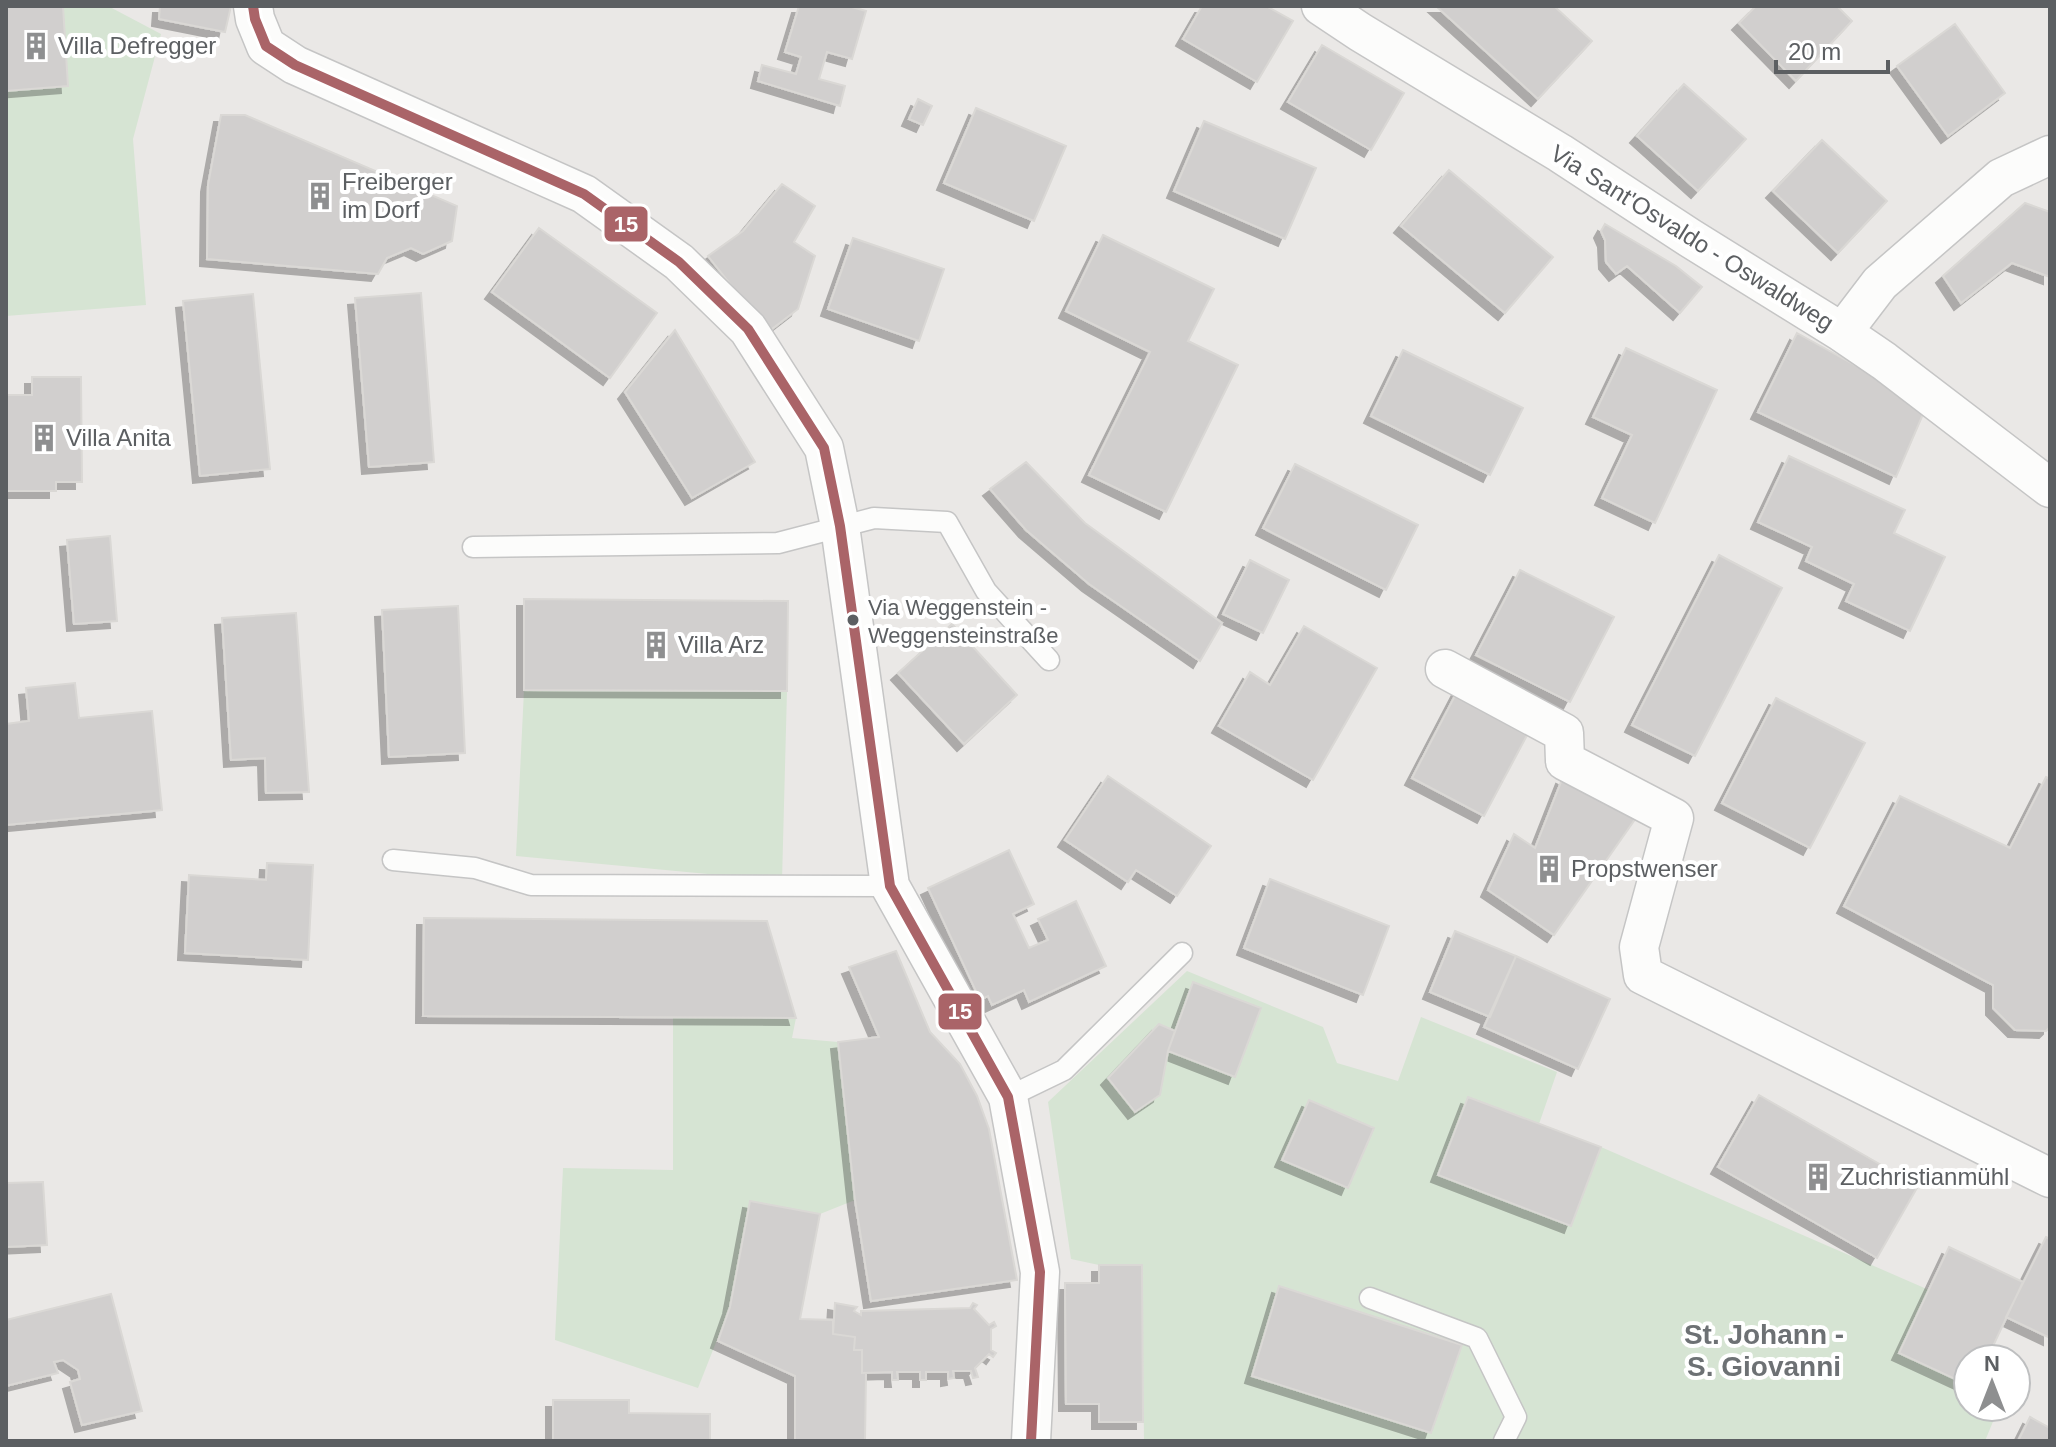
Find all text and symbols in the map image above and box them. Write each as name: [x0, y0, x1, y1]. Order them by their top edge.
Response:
scale bar: [1776, 24, 1888, 74]
building icon: Villa Defregger: [21, 31, 51, 61]
place label: Villa Defregger: [58, 32, 216, 59]
text: 20 m: [1788, 38, 1841, 65]
street label: Via Sant'Osvaldo - Oswaldweg: [1546, 139, 1839, 336]
place label: Freiberger im Dorf: [342, 168, 453, 223]
building icon: Freiberger im Dorf: [305, 181, 335, 211]
line badge: 15: [603, 205, 649, 243]
text: 15: [614, 212, 638, 237]
building icon: Villa Anita: [29, 423, 59, 453]
place label: Villa Anita: [66, 424, 172, 451]
place label: Via Weggenstein - Weggensteinstraße: [868, 595, 1058, 648]
marker: Via Weggenstein - Weggensteinstraße: [845, 612, 861, 628]
building icon: Villa Arz: [641, 630, 671, 660]
place label: Villa Arz: [678, 631, 764, 658]
building icon: Propstwenser: [1534, 854, 1564, 884]
place label: Propstwenser: [1571, 855, 1718, 882]
line badge: 15: [937, 992, 983, 1031]
text: 15: [948, 999, 972, 1024]
building icon: Zuchristianmühl: [1803, 1162, 1833, 1192]
place label: Zuchristianmühl: [1840, 1163, 2009, 1190]
district label: St. Johann - S. Giovanni: [1684, 1319, 1844, 1382]
north arrow: [1952, 1343, 2032, 1423]
text: N: [1984, 1351, 2000, 1376]

